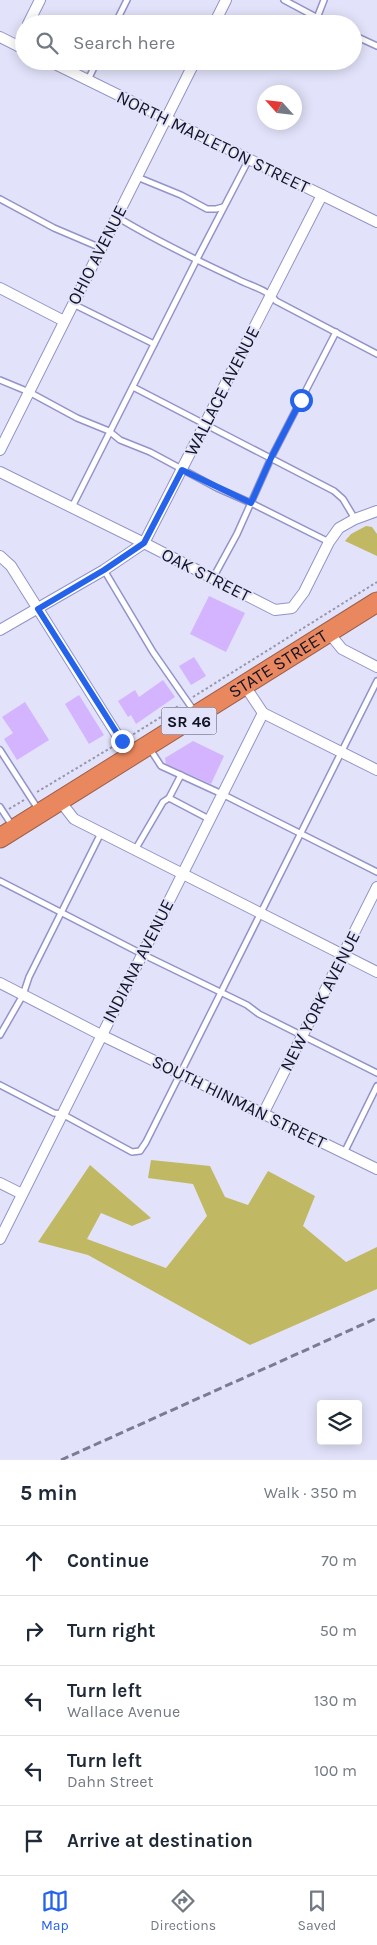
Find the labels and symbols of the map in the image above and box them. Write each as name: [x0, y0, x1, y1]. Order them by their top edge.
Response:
north arrow: [257, 85, 302, 130]
street label: NORTH MAPLETON STREET: [113, 86, 313, 198]
street label: OHIO AVENUE: [62, 202, 132, 308]
street label: WALLACE AVENUE: [180, 322, 264, 460]
route start: [290, 389, 313, 412]
street label: OAK STREET: [158, 543, 254, 607]
street label: STATE STREET: [225, 625, 331, 703]
road number: SR 46: [162, 708, 216, 734]
route end: [111, 730, 134, 753]
street label: INDIANA AVENUE: [97, 896, 179, 1026]
street label: NEW YORK AVENUE: [275, 927, 365, 1075]
street label: SOUTH HINMAN STREET: [148, 1050, 330, 1154]

